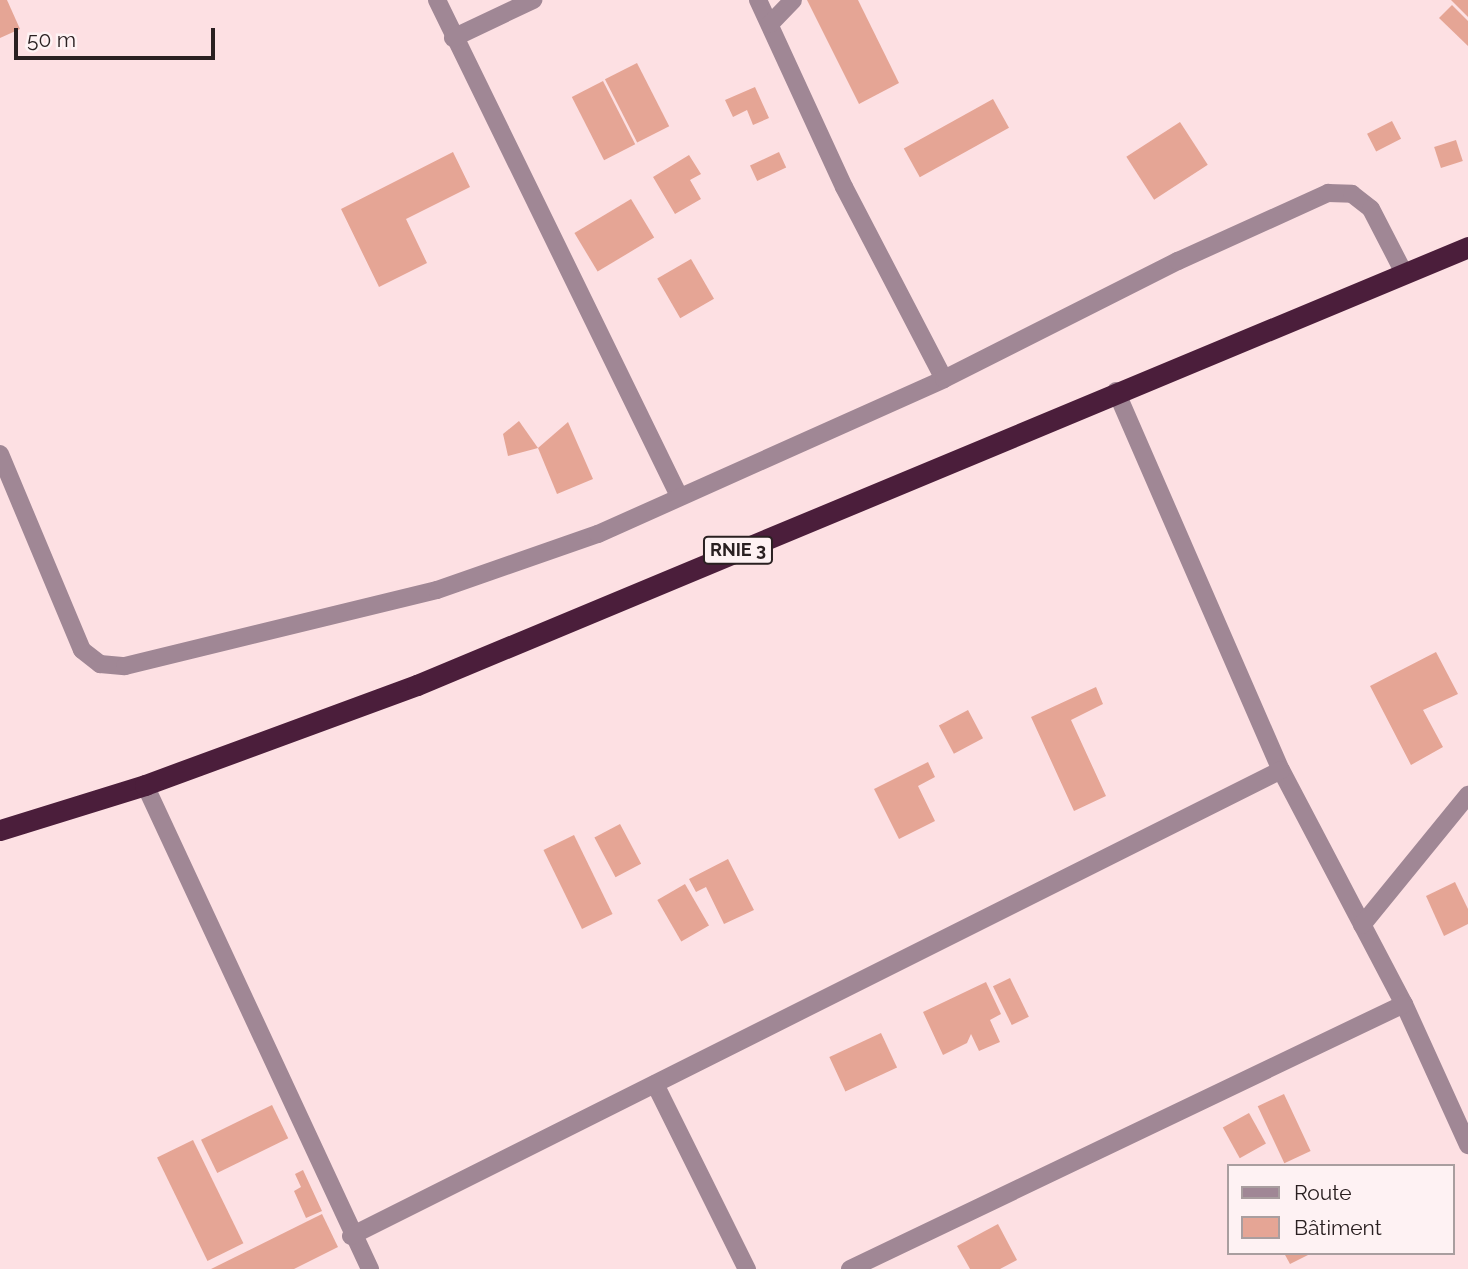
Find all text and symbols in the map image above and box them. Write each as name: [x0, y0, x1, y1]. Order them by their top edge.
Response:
scale bar: [18, 14, 219, 58]
text: 50 m: [27, 27, 76, 52]
road number: RNIE 3: [701, 536, 775, 564]
legend: [1226, 1164, 1454, 1255]
text: Route: [1294, 1180, 1352, 1205]
text: Bâtiment: [1294, 1215, 1382, 1240]

